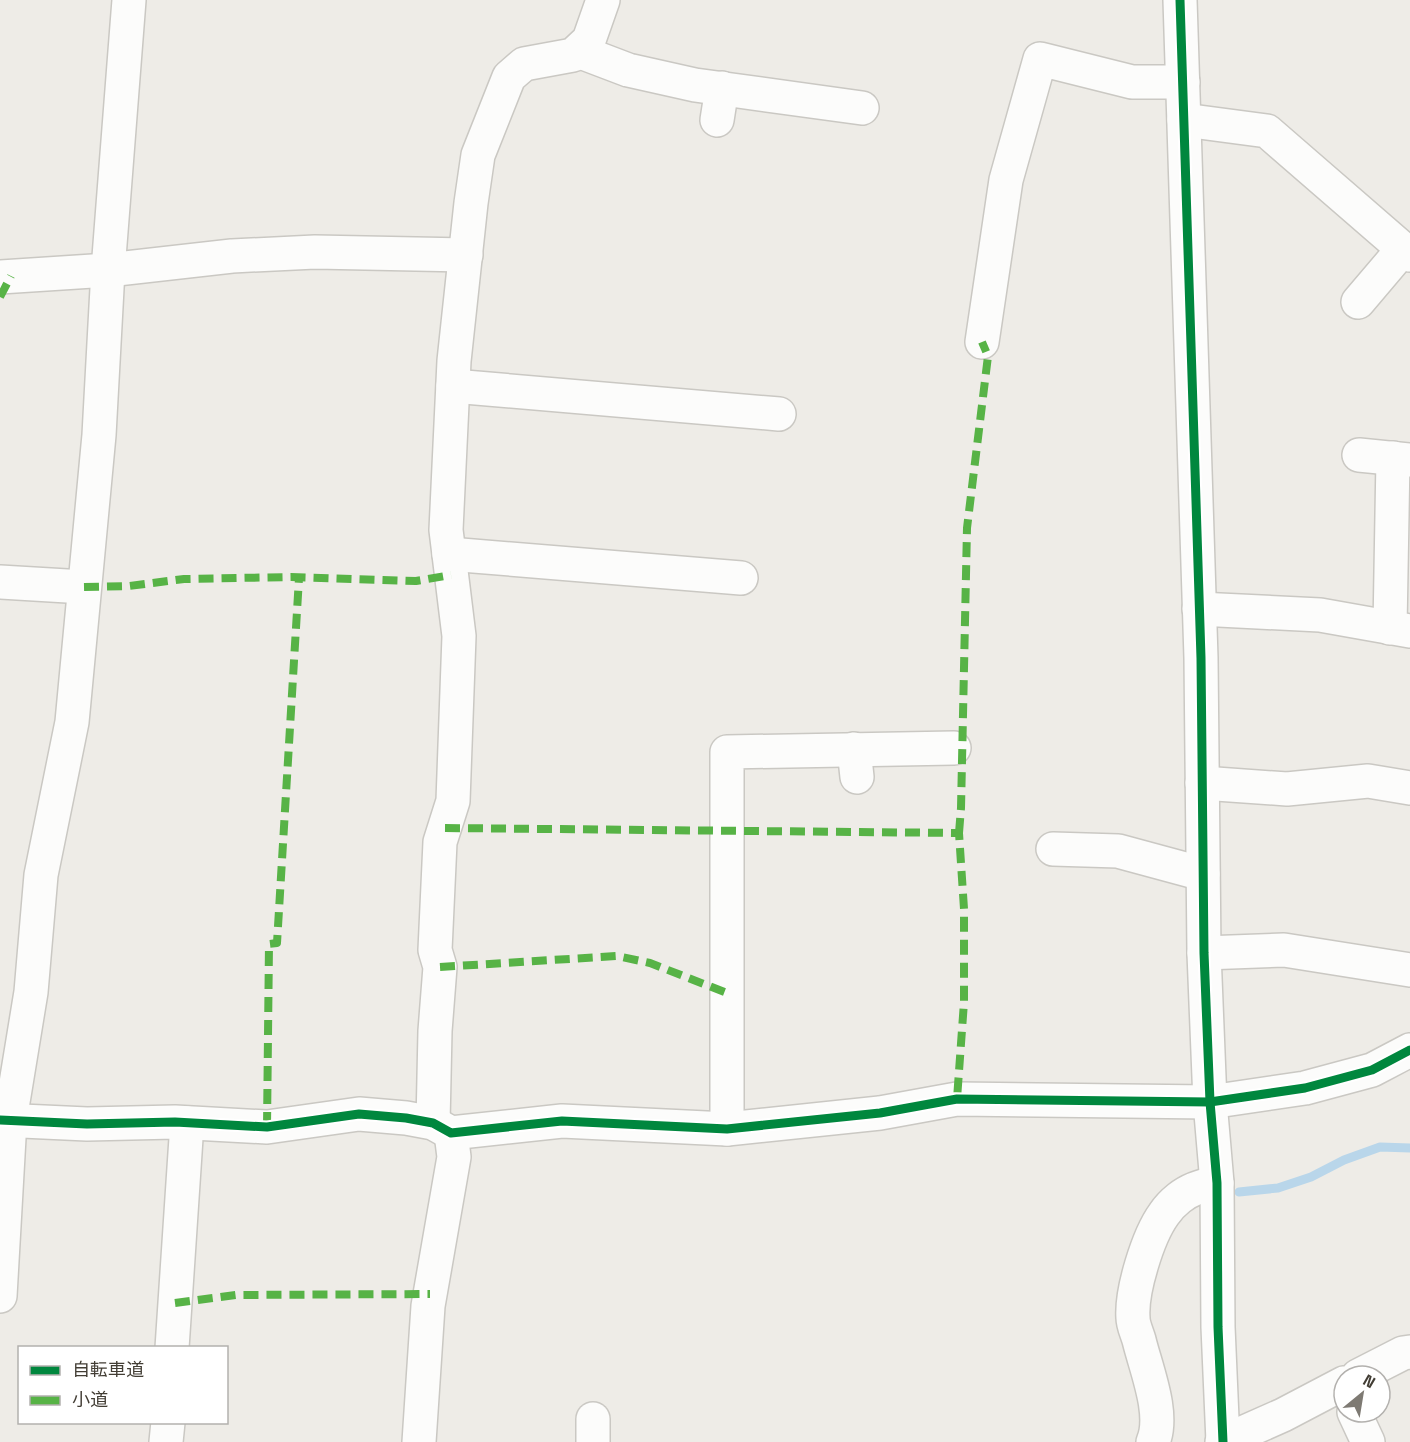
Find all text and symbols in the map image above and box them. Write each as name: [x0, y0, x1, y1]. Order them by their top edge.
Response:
legend: [18, 1346, 228, 1424]
text: 自転車道: [72, 1358, 144, 1381]
north arrow: [1332, 1364, 1392, 1424]
text: N: [1359, 1370, 1379, 1393]
text: 小道: [72, 1388, 108, 1411]

